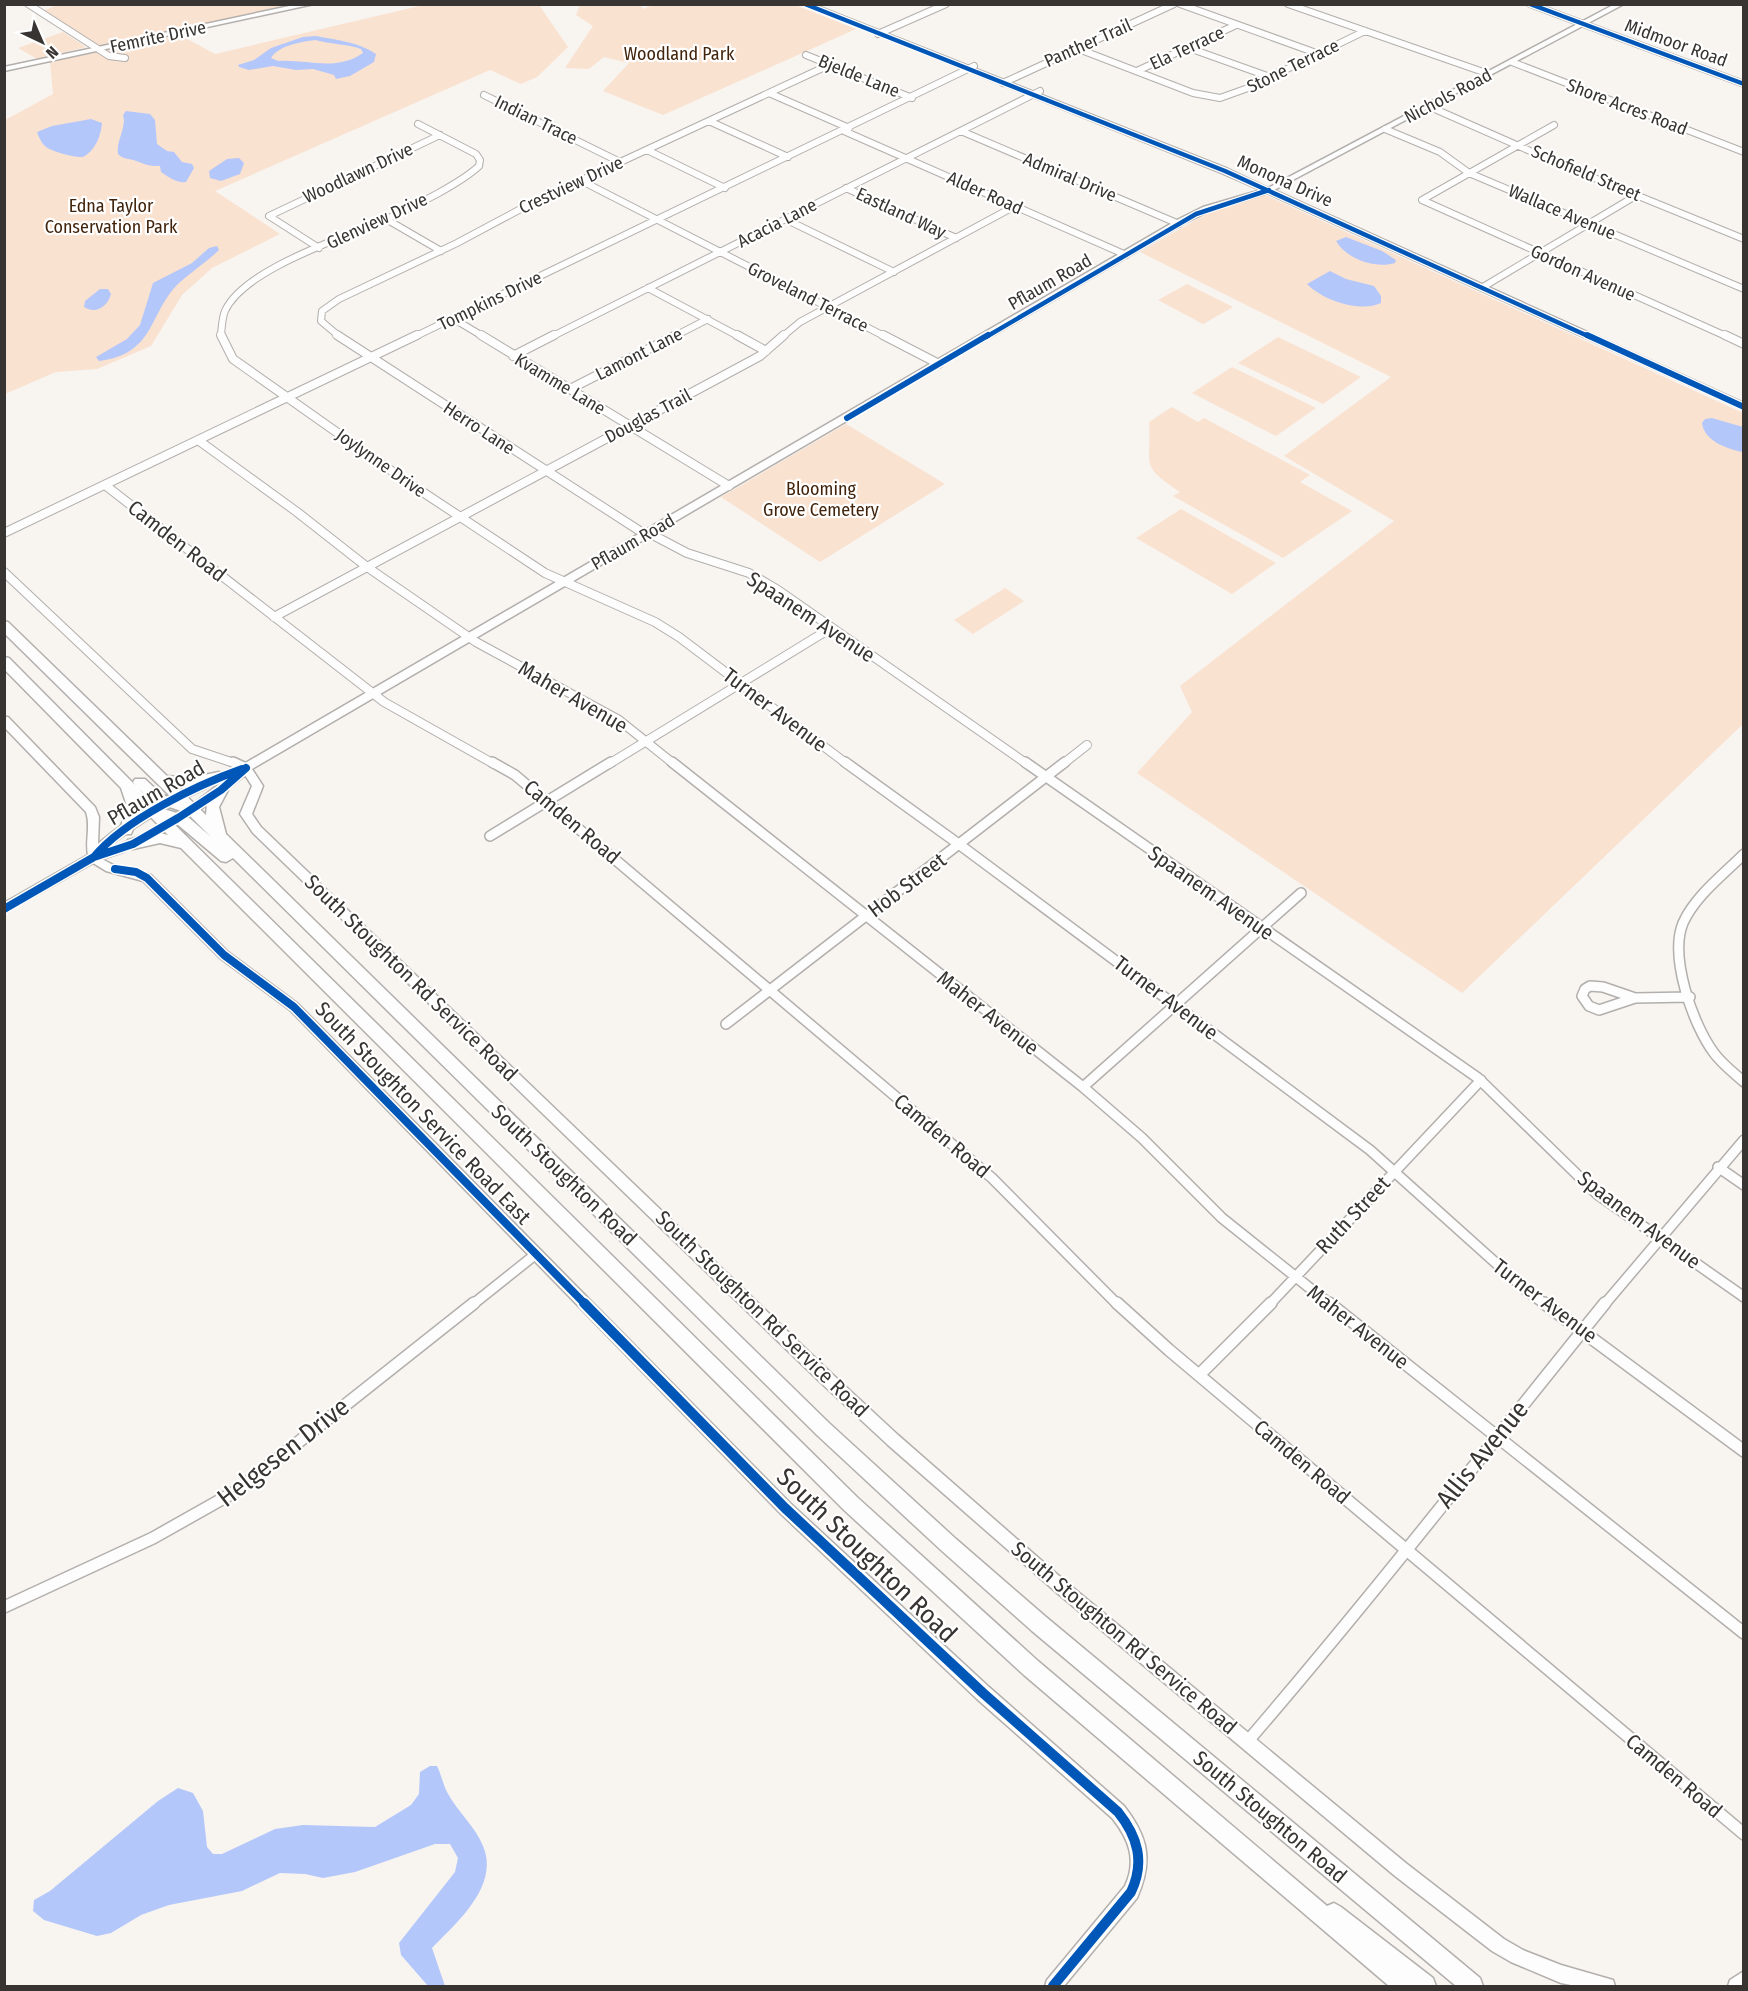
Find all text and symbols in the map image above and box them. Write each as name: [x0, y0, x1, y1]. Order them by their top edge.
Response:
north arrow: [12, 12, 72, 72]
street label: Panther Trail: [1041, 14, 1135, 72]
street label: Midmoor Road: [1622, 14, 1730, 72]
street label: Femrite Drive: [108, 16, 208, 58]
street label: Ela Terrace: [1146, 21, 1228, 75]
street label: Stone Terrace: [1243, 34, 1343, 98]
text: N: [42, 42, 62, 63]
park label: Woodland Park: [624, 43, 735, 65]
street label: Bjelde Lane: [815, 50, 903, 102]
street label: Nichols Road: [1400, 64, 1496, 128]
street label: Shore Acres Road: [1563, 74, 1691, 140]
street label: Indian Trace: [491, 90, 581, 150]
street label: Woodlawn Drive: [299, 138, 417, 208]
street label: Schofield Street: [1528, 140, 1644, 206]
street label: Admiral Drive: [1020, 148, 1120, 206]
street label: Monona Drive: [1234, 150, 1336, 212]
street label: Crestview Drive: [515, 151, 627, 219]
street label: Alder Road: [944, 167, 1026, 219]
street label: Wallace Avenue: [1505, 180, 1619, 245]
street label: Eastland Way: [853, 183, 949, 243]
street label: Glenview Drive: [323, 188, 431, 254]
street label: Acacia Lane: [734, 194, 820, 252]
park label: Edna Taylor Conservation Park: [45, 195, 178, 238]
street label: Gordon Avenue: [1527, 240, 1639, 306]
street label: Pflaum Road: [1004, 249, 1096, 315]
street label: Groveland Terrace: [744, 257, 872, 337]
street label: Tompkins Drive: [435, 266, 546, 336]
street label: Lamont Lane: [592, 323, 686, 385]
street label: Kvamme Lane: [511, 348, 609, 420]
street label: Douglas Trail: [601, 384, 695, 448]
street label: Herro Lane: [439, 397, 519, 459]
street label: Joylynne Drive: [332, 424, 430, 502]
park label: Blooming Grove Cemetery: [763, 478, 879, 521]
street label: Camden Road: [122, 494, 232, 588]
street label: Pflaum Road: [587, 509, 679, 575]
street label: Spaanem Avenue: [742, 566, 880, 668]
street label: Maher Avenue: [514, 655, 632, 739]
street label: Turner Avenue: [718, 662, 832, 758]
street label: Pflaum Road: [103, 755, 209, 831]
street label: Camden Road: [518, 774, 626, 870]
street label: Spaanem Avenue: [1143, 840, 1279, 946]
street label: Hob Street: [863, 847, 951, 923]
street label: South Stoughton Rd Service Road: [299, 869, 523, 1087]
street label: Turner Avenue: [1109, 950, 1223, 1046]
street label: Maher Avenue: [932, 965, 1044, 1061]
street label: South Stoughton Service Road East: [310, 996, 536, 1230]
street label: Camden Road: [888, 1088, 996, 1184]
street label: South Stoughton Road: [486, 1099, 642, 1251]
street label: Spaanem Avenue: [1572, 1165, 1706, 1275]
street label: Ruth Street: [1310, 1171, 1396, 1259]
street label: South Stoughton Rd Service Road: [650, 1205, 874, 1423]
street label: Turner Avenue: [1488, 1253, 1602, 1349]
street label: Maher Avenue: [1302, 1279, 1414, 1375]
street label: Helgesen Drive: [211, 1391, 355, 1514]
street label: Allis Avenue: [1430, 1394, 1535, 1514]
street label: Camden Road: [1248, 1414, 1356, 1510]
street label: South Stoughton Road: [770, 1461, 963, 1649]
street label: South Stoughton Rd Service Road: [1006, 1536, 1242, 1740]
street label: Camden Road: [1620, 1728, 1728, 1824]
street label: South Stoughton Road: [1188, 1745, 1352, 1889]

